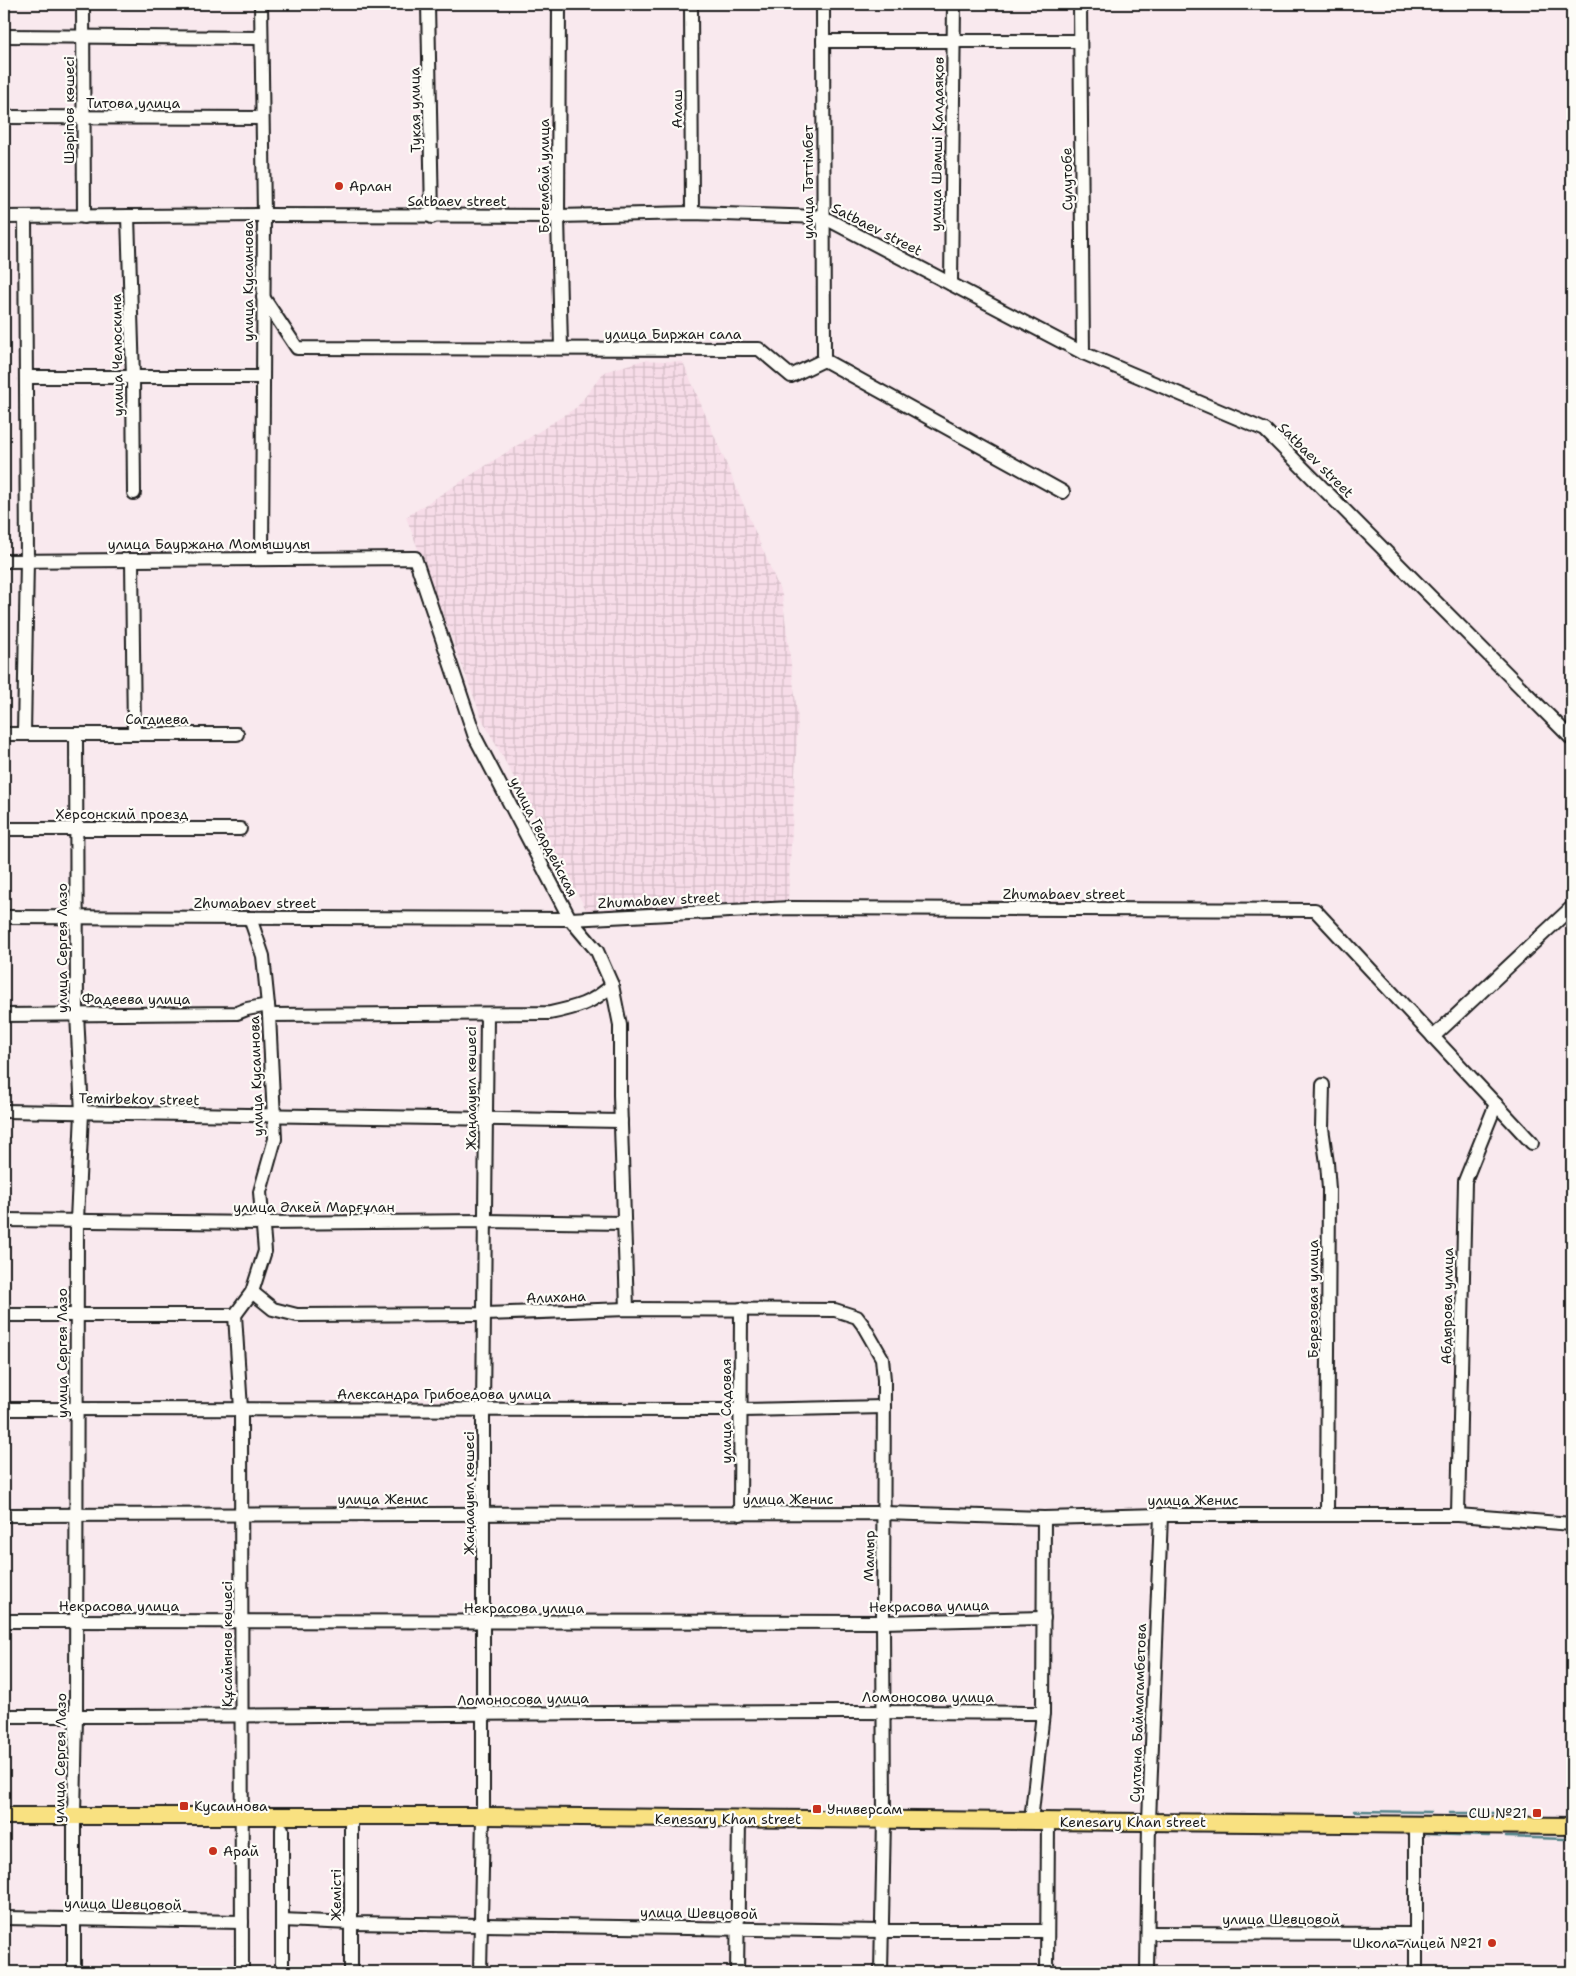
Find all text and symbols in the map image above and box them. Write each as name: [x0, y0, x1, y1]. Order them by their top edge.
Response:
street label: Шәріпов көшесі: [60, 56, 78, 164]
street label: улица Шәмші Қалдаяқов: [926, 56, 948, 232]
street label: Тукая улица: [405, 67, 425, 153]
street label: Алаш: [668, 90, 686, 128]
street label: Титова улица: [86, 94, 180, 112]
street label: Богембай улица: [535, 118, 553, 234]
street label: улица Тәттімбет: [799, 124, 817, 239]
street label: Сулутобе: [1057, 147, 1077, 211]
place label: Арлан: [349, 177, 392, 195]
marker: Арлан: [333, 180, 345, 192]
street label: Satbaev street: [407, 192, 507, 210]
street label: Satbaev street: [829, 198, 925, 260]
street label: улица Кусаинова: [239, 220, 257, 341]
street label: улица Челюскина: [107, 293, 127, 417]
street label: улица Биржан сала: [604, 325, 742, 343]
street label: Satbaev street: [1275, 419, 1357, 501]
street label: улица Бауржана Момышулы: [108, 535, 310, 553]
street label: Сагдиева: [125, 710, 189, 728]
street label: улица Гвардейская: [506, 774, 582, 900]
street label: Херсонский проезд: [56, 805, 189, 823]
street label: улица Сергея Лазо: [53, 883, 71, 1013]
street label: Zhumabaev street: [1003, 885, 1125, 903]
street label: Zhumabaev street: [597, 888, 721, 912]
street label: Zhumabaev street: [194, 894, 316, 912]
street label: Фадеева улица: [82, 990, 191, 1008]
street label: улица Кусаинова: [245, 1015, 267, 1137]
street label: Жаңаауыл көшесі: [462, 1026, 480, 1150]
street label: Temirbekov street: [78, 1089, 200, 1109]
street label: улица Әлкей Марғұлан: [233, 1198, 395, 1216]
street label: Березовая улица: [1304, 1239, 1322, 1358]
street label: Абдырова улица: [1437, 1247, 1457, 1365]
street label: Алихана: [526, 1287, 586, 1307]
street label: улица Сергея Лазо: [53, 1288, 71, 1418]
street label: улица Садовая: [717, 1358, 735, 1464]
street label: Александра Грибоедова улица: [337, 1385, 551, 1403]
street label: Жаңаауыл көшесі: [460, 1431, 478, 1555]
street label: улица Женис: [337, 1490, 429, 1508]
street label: улица Женис: [742, 1490, 834, 1508]
street label: улица Женис: [1147, 1491, 1239, 1509]
street label: Мамыр: [860, 1530, 878, 1582]
street label: Құсайынов көшесі: [218, 1581, 236, 1707]
street label: Некрасова улица: [869, 1596, 990, 1616]
street label: Некрасова улица: [59, 1597, 179, 1615]
street label: Некрасова улица: [464, 1599, 584, 1617]
street label: Султана Баймагамбетова: [1126, 1623, 1150, 1803]
street label: Ломоносова улица: [862, 1688, 994, 1706]
street label: Ломоносова улица: [457, 1689, 589, 1709]
street label: улица Сергея Лазо: [50, 1693, 70, 1823]
place label: Кусаинова: [194, 1797, 268, 1815]
marker: Кусаинова: [178, 1800, 190, 1812]
place label: Универсам: [827, 1800, 902, 1818]
marker: Универсам: [811, 1803, 823, 1815]
place label: СШ №21: [1468, 1804, 1527, 1822]
marker: СШ №21: [1531, 1807, 1543, 1819]
street label: Kenesary Khan street: [655, 1810, 801, 1828]
street label: Kenesary Khan street: [1060, 1813, 1206, 1831]
place label: Арай: [223, 1842, 259, 1860]
marker: Арай: [207, 1845, 219, 1857]
street label: Жемісті: [327, 1869, 345, 1921]
street label: улица Шевцовой: [64, 1894, 182, 1914]
street label: улица Шевцовой: [640, 1903, 758, 1923]
street label: улица Шевцовой: [1222, 1910, 1340, 1928]
place label: Школа-лицей №21: [1352, 1934, 1482, 1952]
marker: Школа-лицей №21: [1486, 1937, 1498, 1949]

